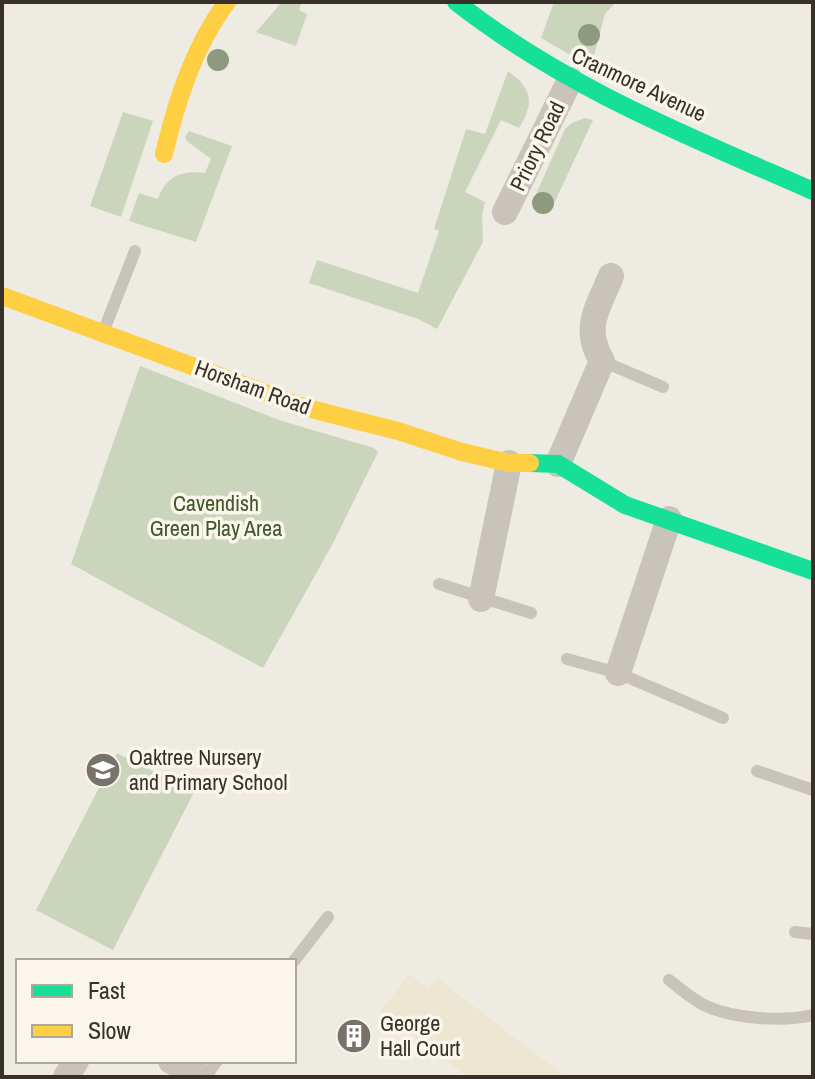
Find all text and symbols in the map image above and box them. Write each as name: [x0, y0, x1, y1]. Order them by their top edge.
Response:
street label: Cranmore Avenue: [567, 40, 711, 128]
street label: Priory Road: [502, 96, 572, 196]
street label: Horsham Road: [191, 352, 315, 422]
park label: Cavendish Green Play Area: [150, 488, 282, 543]
place label: Oaktree Nursery and Primary School: [129, 742, 287, 797]
school or university icon: Oaktree Nursery and Primary School: [84, 751, 122, 789]
legend: [16, 959, 296, 1063]
text: Fast: [88, 974, 126, 1006]
place label: George Hall Court: [380, 1008, 460, 1063]
text: Slow: [88, 1014, 131, 1046]
building icon: George Hall Court: [335, 1017, 373, 1055]

